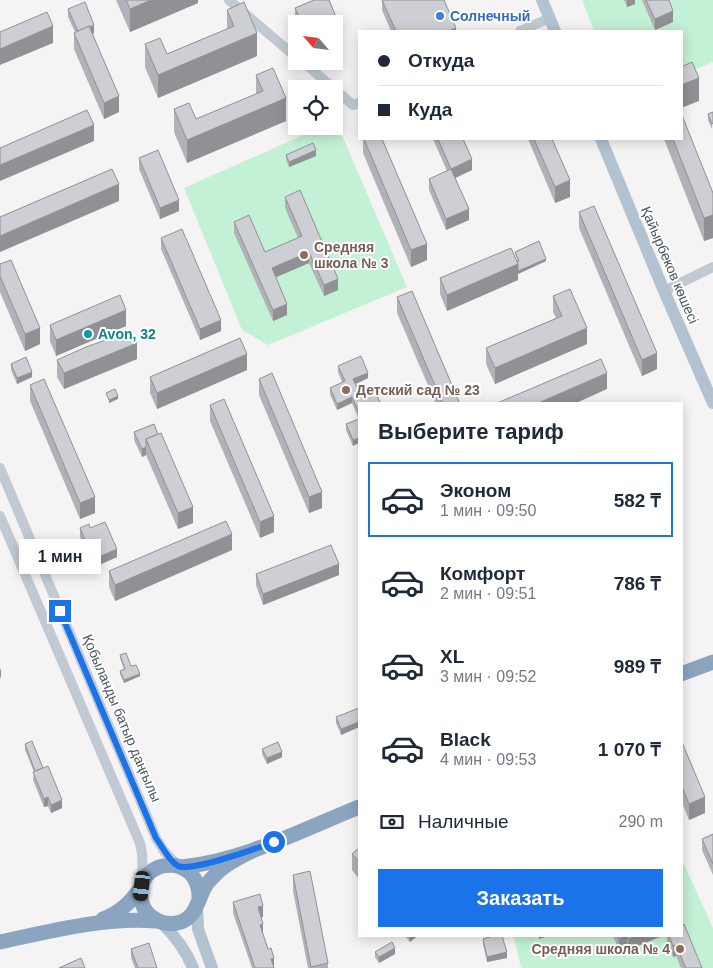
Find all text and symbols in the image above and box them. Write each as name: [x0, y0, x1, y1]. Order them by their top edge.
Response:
place label: Солнечный: [450, 8, 530, 24]
marker: Солнечный: [434, 10, 446, 22]
north arrow: [288, 15, 342, 70]
map controls: [288, 15, 343, 135]
text: Откуда: [408, 50, 474, 71]
button: locate: [288, 80, 343, 135]
text: Куда: [408, 99, 452, 120]
street label: Қайырбеков көшесі: [638, 204, 702, 326]
place label: Средняя школа № 3: [314, 239, 389, 271]
marker: Средняя школа № 3: [298, 249, 310, 261]
place label: Avon, 32: [98, 326, 156, 342]
marker: Avon, 32: [82, 328, 94, 340]
place label: Детский сад № 23: [356, 382, 480, 398]
marker: Детский сад № 23: [340, 384, 352, 396]
text: Выберите тариф: [378, 419, 564, 444]
icon: car: [380, 477, 425, 522]
text: Эконом: [440, 480, 511, 501]
text: 582 ₸: [614, 490, 661, 511]
text: 1 мин · 09:50: [440, 502, 536, 519]
callout: 1 мин: [19, 538, 101, 574]
text: 1 мин: [38, 548, 82, 565]
icon: car: [380, 560, 425, 605]
text: Комфорт: [440, 563, 525, 584]
text: 786 ₸: [614, 573, 661, 594]
text: 2 мин · 09:51: [440, 585, 536, 602]
route end: [49, 600, 71, 622]
street label: Қобыланды батыр даңғылы: [79, 632, 165, 804]
icon: car: [380, 643, 425, 688]
text: XL: [440, 646, 464, 667]
text: 989 ₸: [614, 656, 661, 677]
text: 3 мин · 09:52: [440, 668, 536, 685]
icon: car: [380, 726, 425, 771]
text: Black: [440, 729, 491, 750]
text: 1 070 ₸: [598, 739, 661, 760]
text: 4 мин · 09:53: [440, 751, 536, 768]
icon: cash: [378, 808, 406, 836]
text: Наличные: [418, 811, 509, 832]
text: 290 m: [619, 813, 663, 830]
route start: [263, 831, 285, 853]
button: Заказать: [378, 869, 663, 927]
car: [132, 870, 151, 902]
place label: Средняя школа № 4: [531, 941, 670, 957]
marker: Средняя школа № 4: [674, 943, 686, 955]

